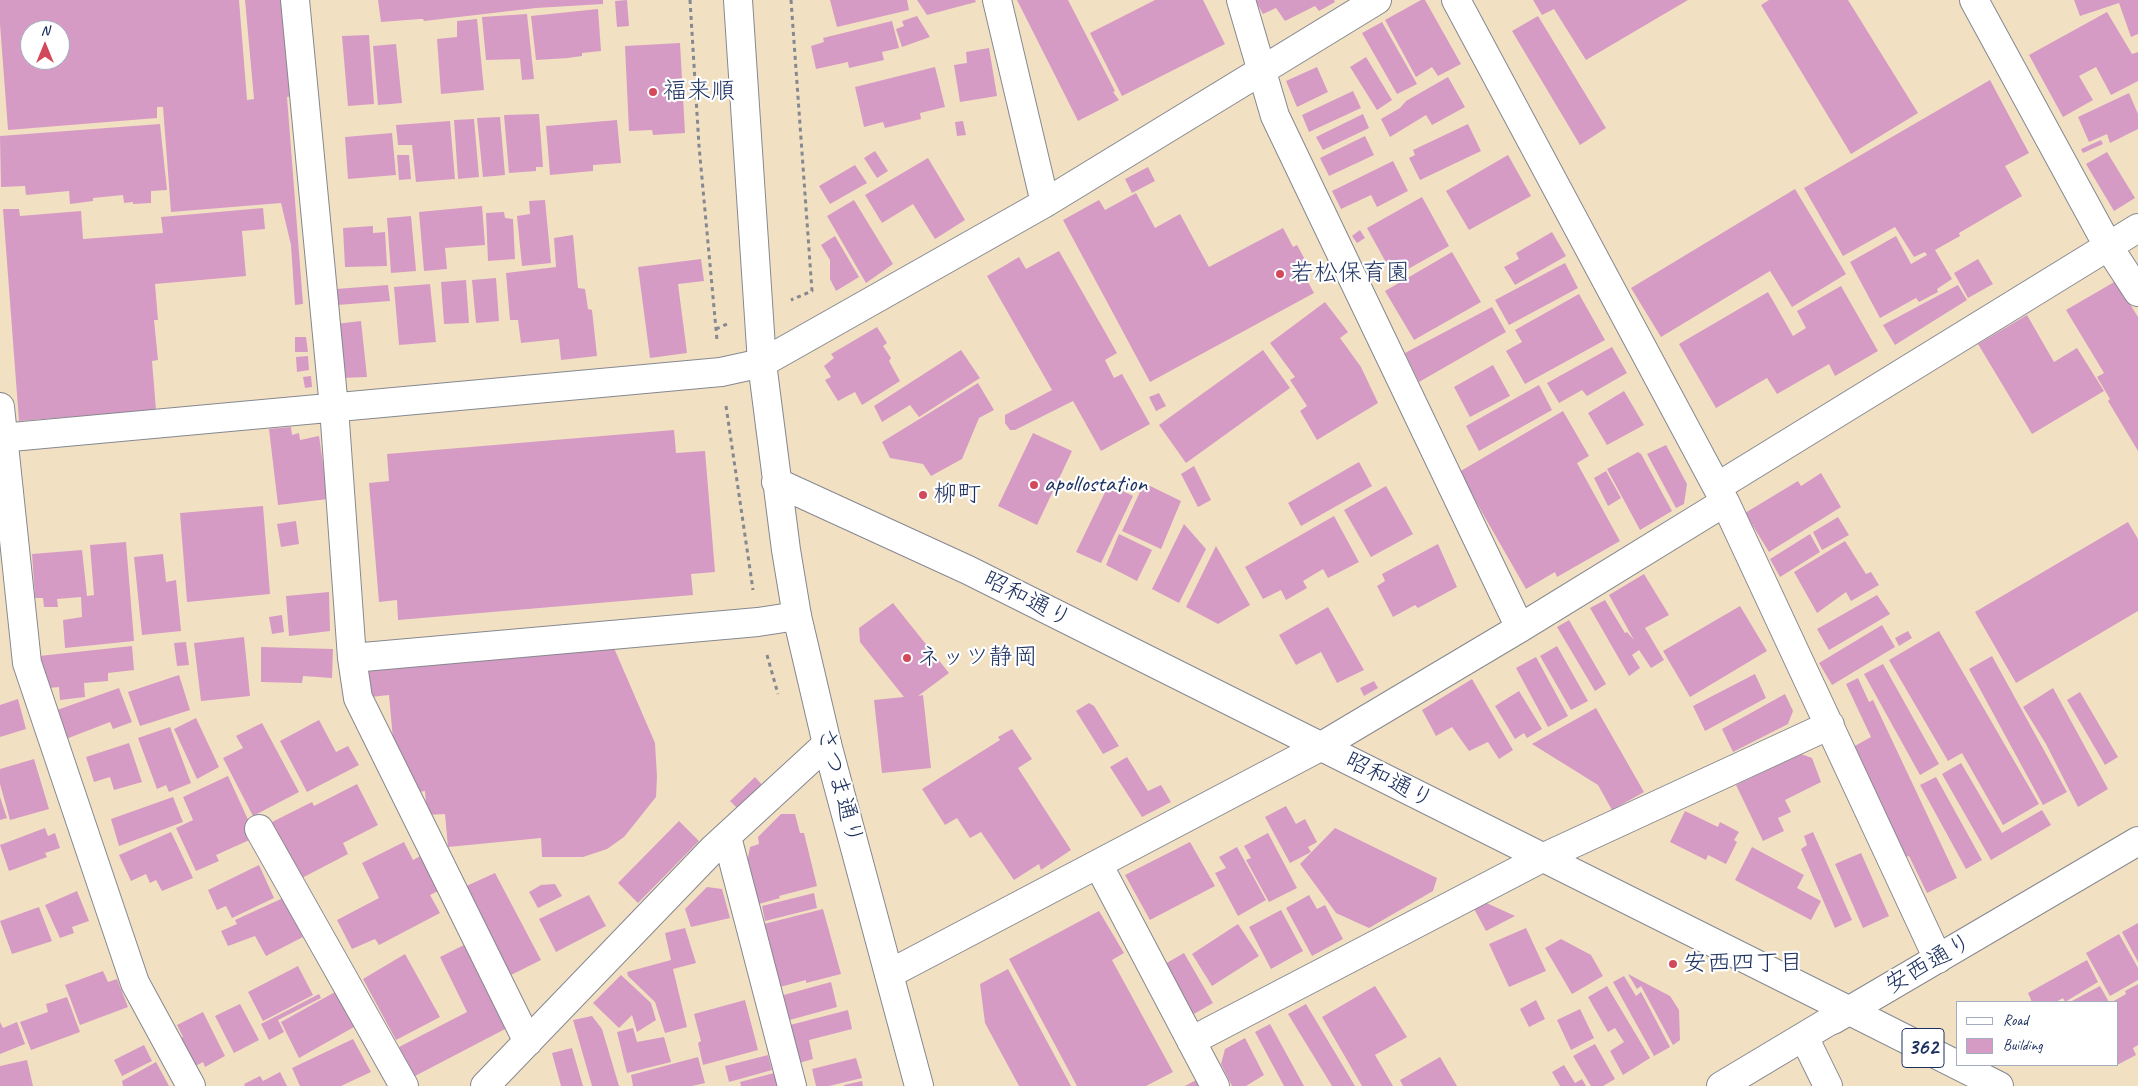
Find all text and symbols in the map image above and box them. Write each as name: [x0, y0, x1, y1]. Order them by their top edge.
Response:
north arrow: [20, 20, 70, 70]
text: N: [41, 22, 49, 39]
place label: 福来順: [663, 78, 735, 106]
marker: 福来順: [647, 86, 659, 98]
place label: 若松保育園: [1290, 260, 1410, 288]
marker: 若松保育園: [1274, 268, 1286, 280]
place label: apollostation: [1044, 471, 1147, 499]
marker: apollostation: [1028, 479, 1040, 491]
place label: 柳町: [933, 481, 981, 509]
marker: 柳町: [917, 489, 929, 501]
street label: 昭和通り: [978, 565, 1076, 635]
place label: ネッツ静岡: [917, 644, 1037, 672]
marker: ネッツ静岡: [901, 652, 913, 664]
street label: さつま通り: [810, 724, 868, 848]
street label: 昭和通り: [1340, 746, 1438, 816]
street label: 安西通り: [1880, 928, 1978, 1000]
place label: 安西四丁目: [1683, 950, 1803, 978]
marker: 安西四丁目: [1667, 958, 1679, 970]
legend: [1956, 1001, 2118, 1066]
text: Road: [2003, 1011, 2028, 1030]
road number: 362: [1902, 1028, 1944, 1068]
text: Building: [2003, 1036, 2042, 1055]

